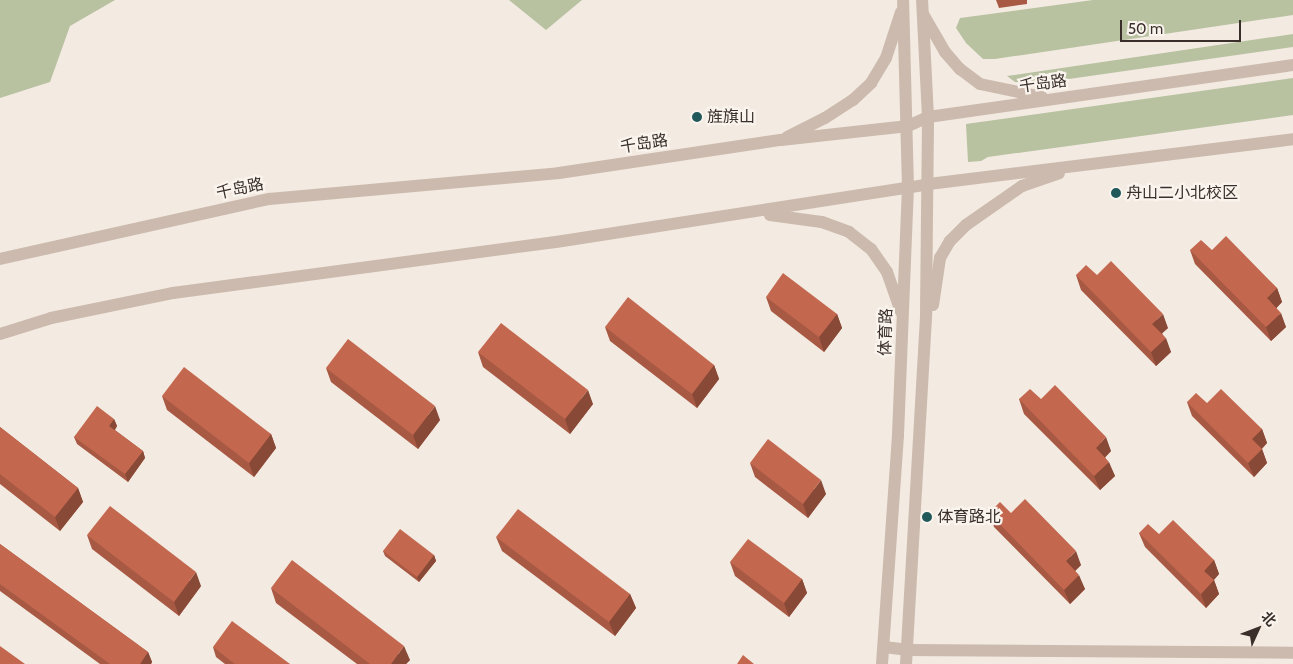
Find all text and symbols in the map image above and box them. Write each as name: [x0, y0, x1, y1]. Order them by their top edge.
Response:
scale bar: [1123, 10, 1244, 42]
text: 50 m: [1128, 20, 1163, 38]
street label: 千岛路: [1018, 71, 1068, 97]
place label: 旌旗山: [707, 107, 755, 127]
marker: 旌旗山: [691, 111, 703, 123]
street label: 千岛路: [619, 131, 669, 157]
street label: 千岛路: [215, 175, 265, 203]
place label: 舟山二小北校区: [1126, 183, 1238, 203]
marker: 舟山二小北校区: [1110, 187, 1122, 199]
street label: 体育路: [876, 308, 896, 356]
place label: 体育路北: [937, 507, 1001, 527]
marker: 体育路北: [921, 511, 933, 523]
north arrow: [1233, 604, 1283, 654]
text: 北: [1258, 608, 1280, 630]

